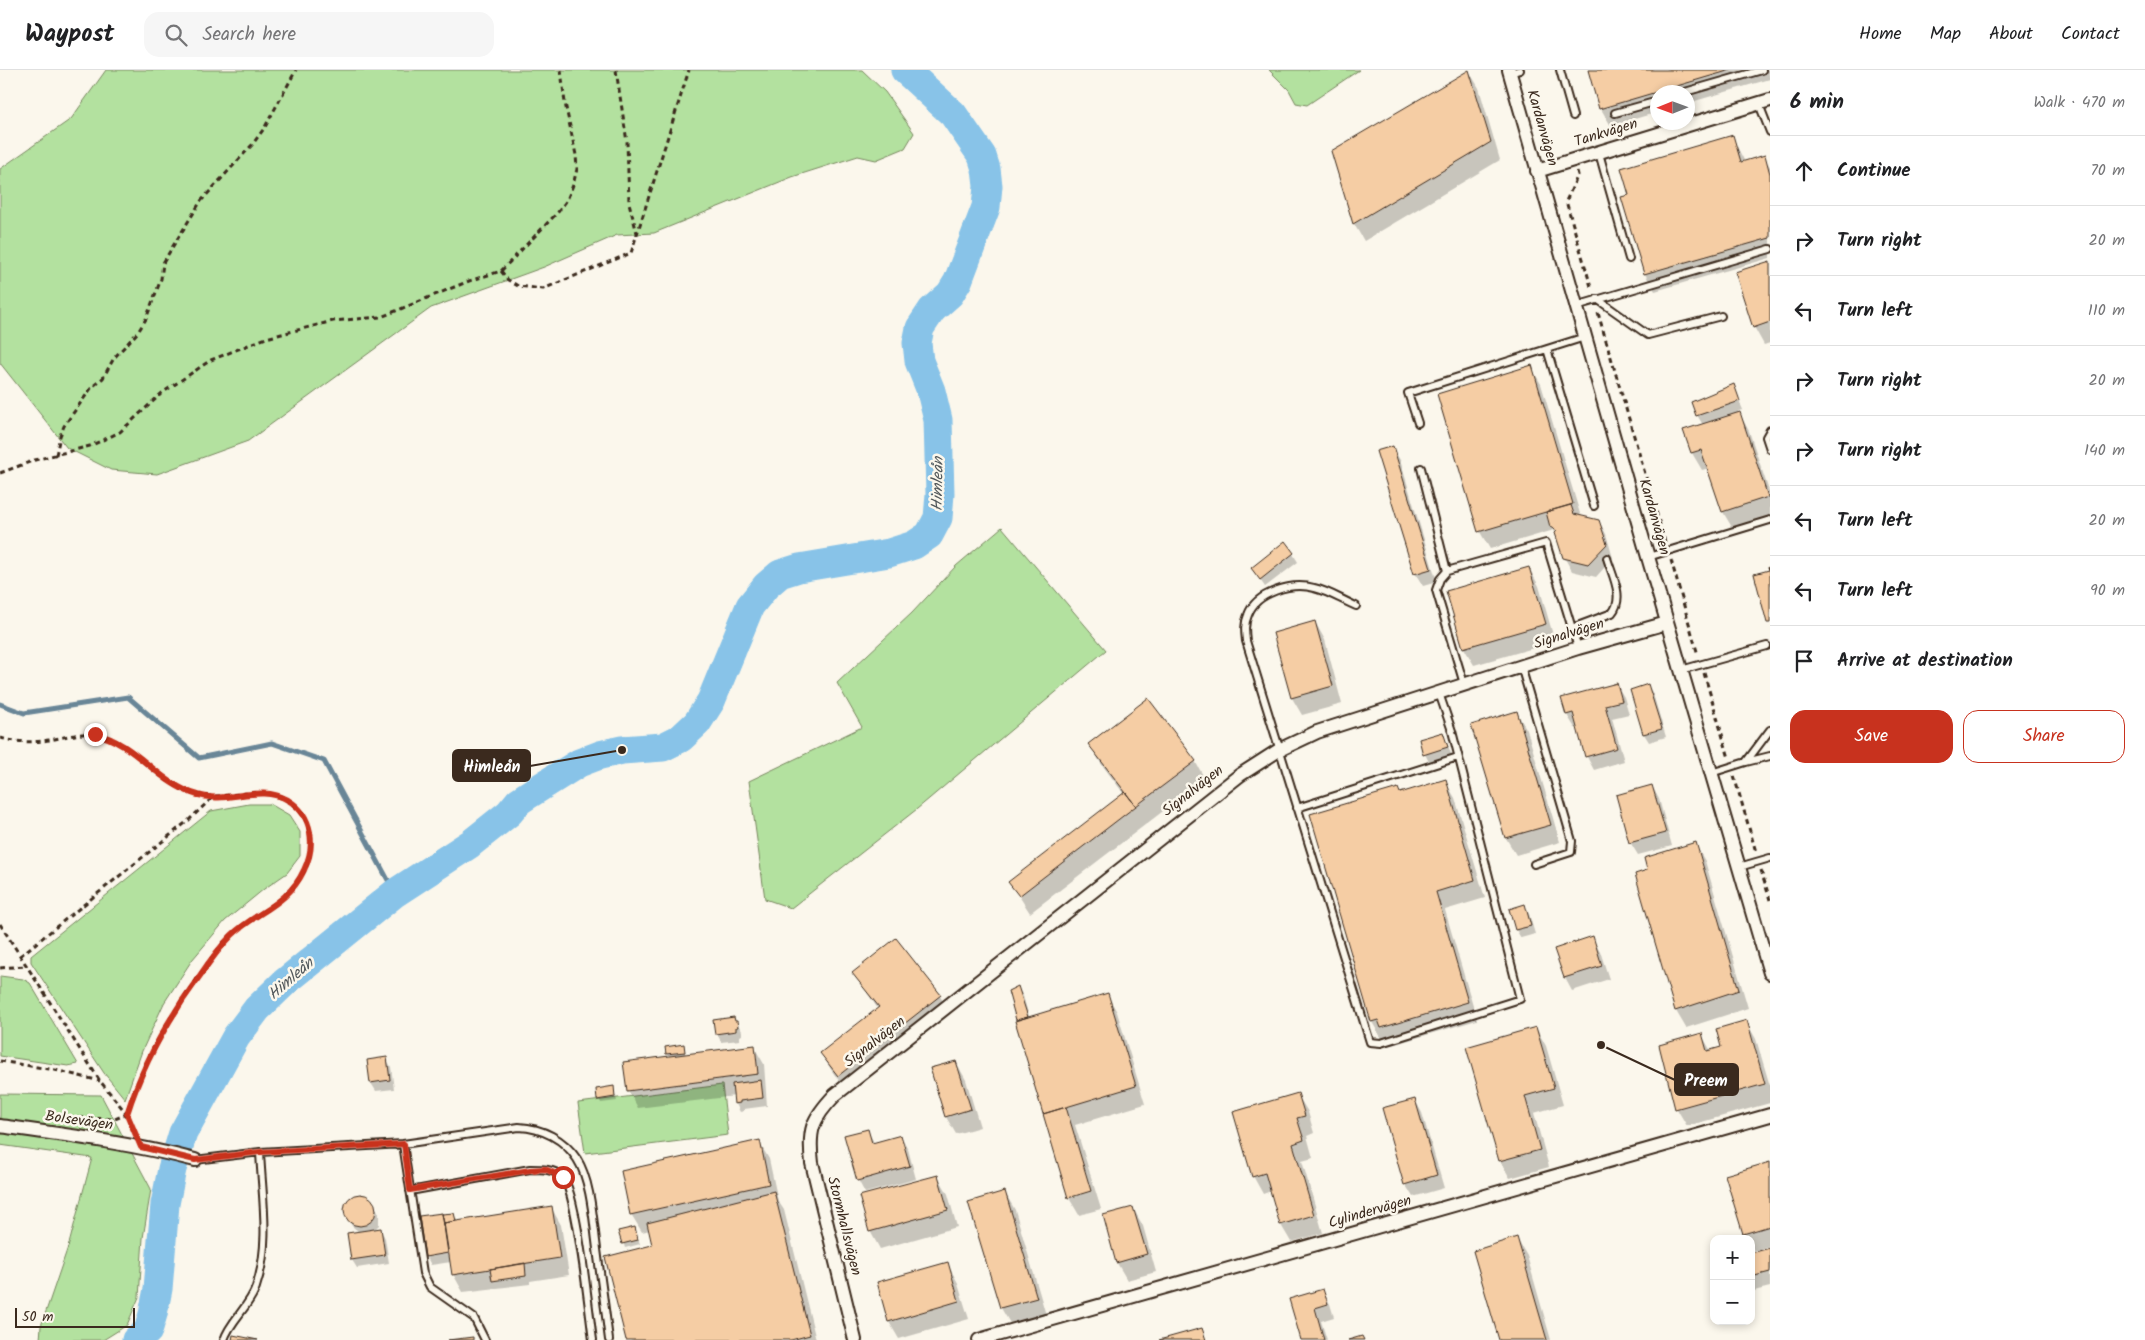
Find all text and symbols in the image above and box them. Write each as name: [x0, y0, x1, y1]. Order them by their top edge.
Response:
search box: [144, 12, 494, 57]
text: Waypost: [25, 15, 114, 54]
text: Search here: [202, 20, 296, 50]
text: Home: [1859, 20, 1902, 49]
text: Map: [1930, 20, 1961, 49]
text: About: [1989, 20, 2033, 49]
text: Contact: [2061, 20, 2120, 49]
icon: search: [162, 21, 190, 49]
north arrow: [1650, 85, 1695, 130]
text: 6 min: [1790, 86, 1844, 119]
street label: Kardanvägen: [1520, 87, 1564, 169]
text: Walk · 470 m: [2034, 90, 2125, 115]
street label: Tankvägen: [1571, 112, 1641, 154]
text: Continue: [1837, 156, 1910, 186]
icon: ahead: [1790, 157, 1818, 185]
text: 70 m: [2090, 158, 2125, 183]
text: Turn right: [1837, 226, 1922, 256]
icon: right: [1790, 227, 1818, 255]
text: 20 m: [2089, 228, 2125, 253]
text: Turn left: [1837, 296, 1912, 326]
icon: left: [1790, 297, 1818, 325]
text: 110 m: [2088, 298, 2125, 323]
text: Turn right: [1837, 366, 1922, 396]
icon: right: [1790, 367, 1818, 395]
text: 20 m: [2089, 368, 2125, 393]
text: Turn right: [1837, 436, 1922, 466]
icon: right: [1790, 437, 1818, 465]
text: 140 m: [2084, 438, 2125, 463]
water label: Himleån: [925, 455, 951, 511]
street label: Kardanvägen: [1632, 476, 1676, 558]
text: Turn left: [1837, 506, 1912, 536]
icon: left: [1790, 507, 1818, 535]
text: 20 m: [2089, 508, 2125, 533]
text: Turn left: [1837, 576, 1912, 606]
icon: left: [1790, 577, 1818, 605]
text: 90 m: [2090, 578, 2125, 603]
street label: Signalvägen: [1531, 612, 1607, 656]
text: Arrive at destination: [1837, 646, 2013, 676]
icon: arrive: [1790, 647, 1818, 675]
button: Save: [1790, 710, 1953, 763]
button: Share: [1963, 710, 2125, 763]
route end: [84, 723, 107, 746]
callout: Himleån: [453, 750, 530, 781]
text: Himleån: [464, 755, 521, 780]
street label: Signalvägen: [1157, 759, 1229, 823]
water label: Himleån: [262, 951, 321, 1006]
street label: Signalvägen: [839, 1010, 911, 1074]
callout: Preem: [1675, 1064, 1738, 1095]
text: Preem: [1684, 1069, 1728, 1094]
street label: Bolsevägen: [43, 1104, 115, 1138]
route start: [552, 1166, 575, 1189]
street label: Stormhallsvägen: [820, 1174, 868, 1278]
street label: Cylindervägen: [1325, 1189, 1415, 1235]
map controls: [1710, 1235, 1755, 1325]
button: +: [1710, 1235, 1755, 1280]
button: −: [1710, 1280, 1755, 1325]
scale bar: [15, 1305, 135, 1328]
text: 50 m: [22, 1306, 53, 1328]

